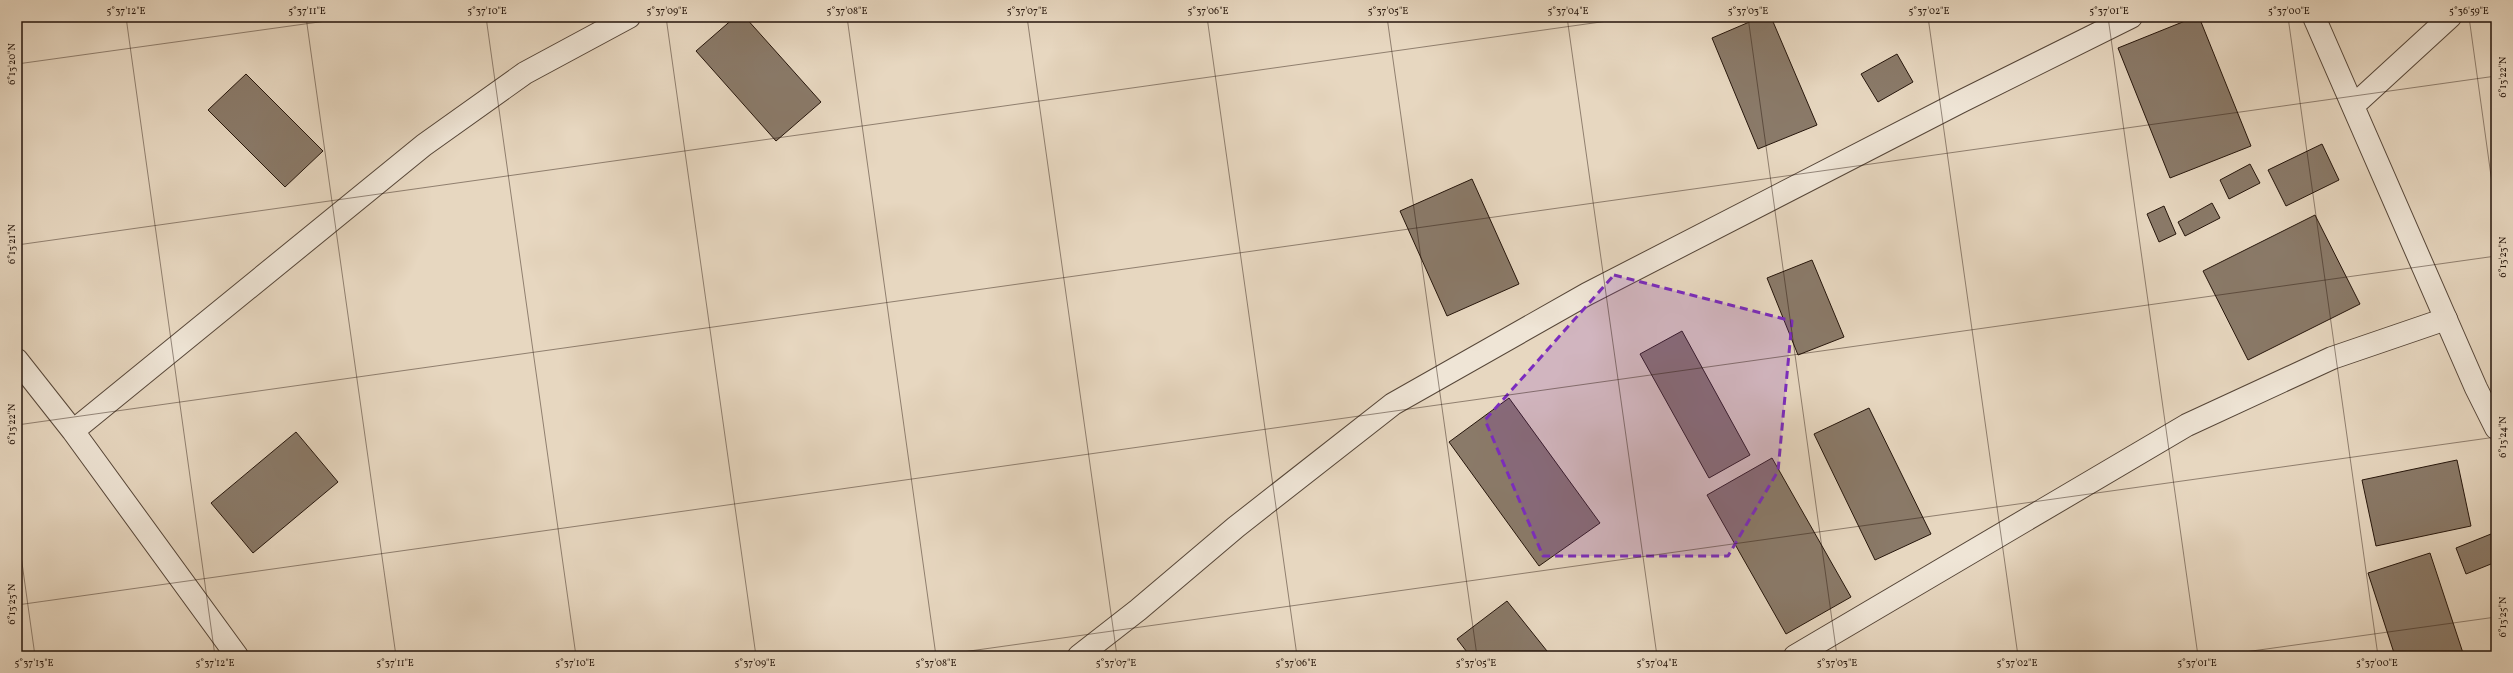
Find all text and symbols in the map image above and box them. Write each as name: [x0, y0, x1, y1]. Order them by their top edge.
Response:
text: 5°37'12"E: [107, 4, 146, 18]
text: 5°37'11"E: [288, 4, 326, 18]
text: 5°37'10"E: [467, 4, 507, 18]
text: 5°37'09"E: [647, 4, 687, 18]
text: 5°37'08"E: [827, 4, 867, 18]
text: 5°37'07"E: [1007, 4, 1047, 18]
text: 5°37'06"E: [1188, 4, 1228, 18]
text: 5°37'05"E: [1368, 4, 1408, 18]
text: 5°37'04"E: [1547, 4, 1589, 18]
text: 5°37'03"E: [1728, 4, 1768, 18]
text: 5°37'02"E: [1909, 4, 1949, 18]
text: 5°37'01"E: [2089, 4, 2129, 18]
text: 5°37'00"E: [2268, 4, 2310, 18]
text: 5°36'59"E: [2449, 4, 2489, 18]
text: 6°13'20"N: [5, 43, 19, 85]
text: 6°13'22"N: [2496, 56, 2510, 98]
text: 6°13'21"N: [5, 224, 19, 264]
text: 6°13'23"N: [2496, 236, 2510, 277]
text: 6°13'22"N: [5, 403, 19, 445]
text: 6°13'24"N: [2496, 416, 2510, 458]
text: 6°13'23"N: [5, 583, 19, 624]
text: 6°13'25"N: [2496, 596, 2510, 637]
text: 5°37'13"E: [15, 656, 53, 670]
text: 5°37'12"E: [196, 656, 235, 670]
text: 5°37'11"E: [376, 656, 414, 670]
text: 5°37'10"E: [555, 656, 595, 670]
text: 5°37'09"E: [735, 656, 775, 670]
text: 5°37'08"E: [916, 656, 956, 670]
text: 5°37'07"E: [1096, 656, 1136, 670]
text: 5°37'06"E: [1276, 656, 1316, 670]
text: 5°37'05"E: [1456, 656, 1496, 670]
text: 5°37'04"E: [1636, 656, 1678, 670]
text: 5°37'03"E: [1817, 656, 1857, 670]
text: 5°37'02"E: [1997, 656, 2037, 670]
text: 5°37'01"E: [2177, 656, 2217, 670]
text: 5°37'00"E: [2356, 656, 2398, 670]

